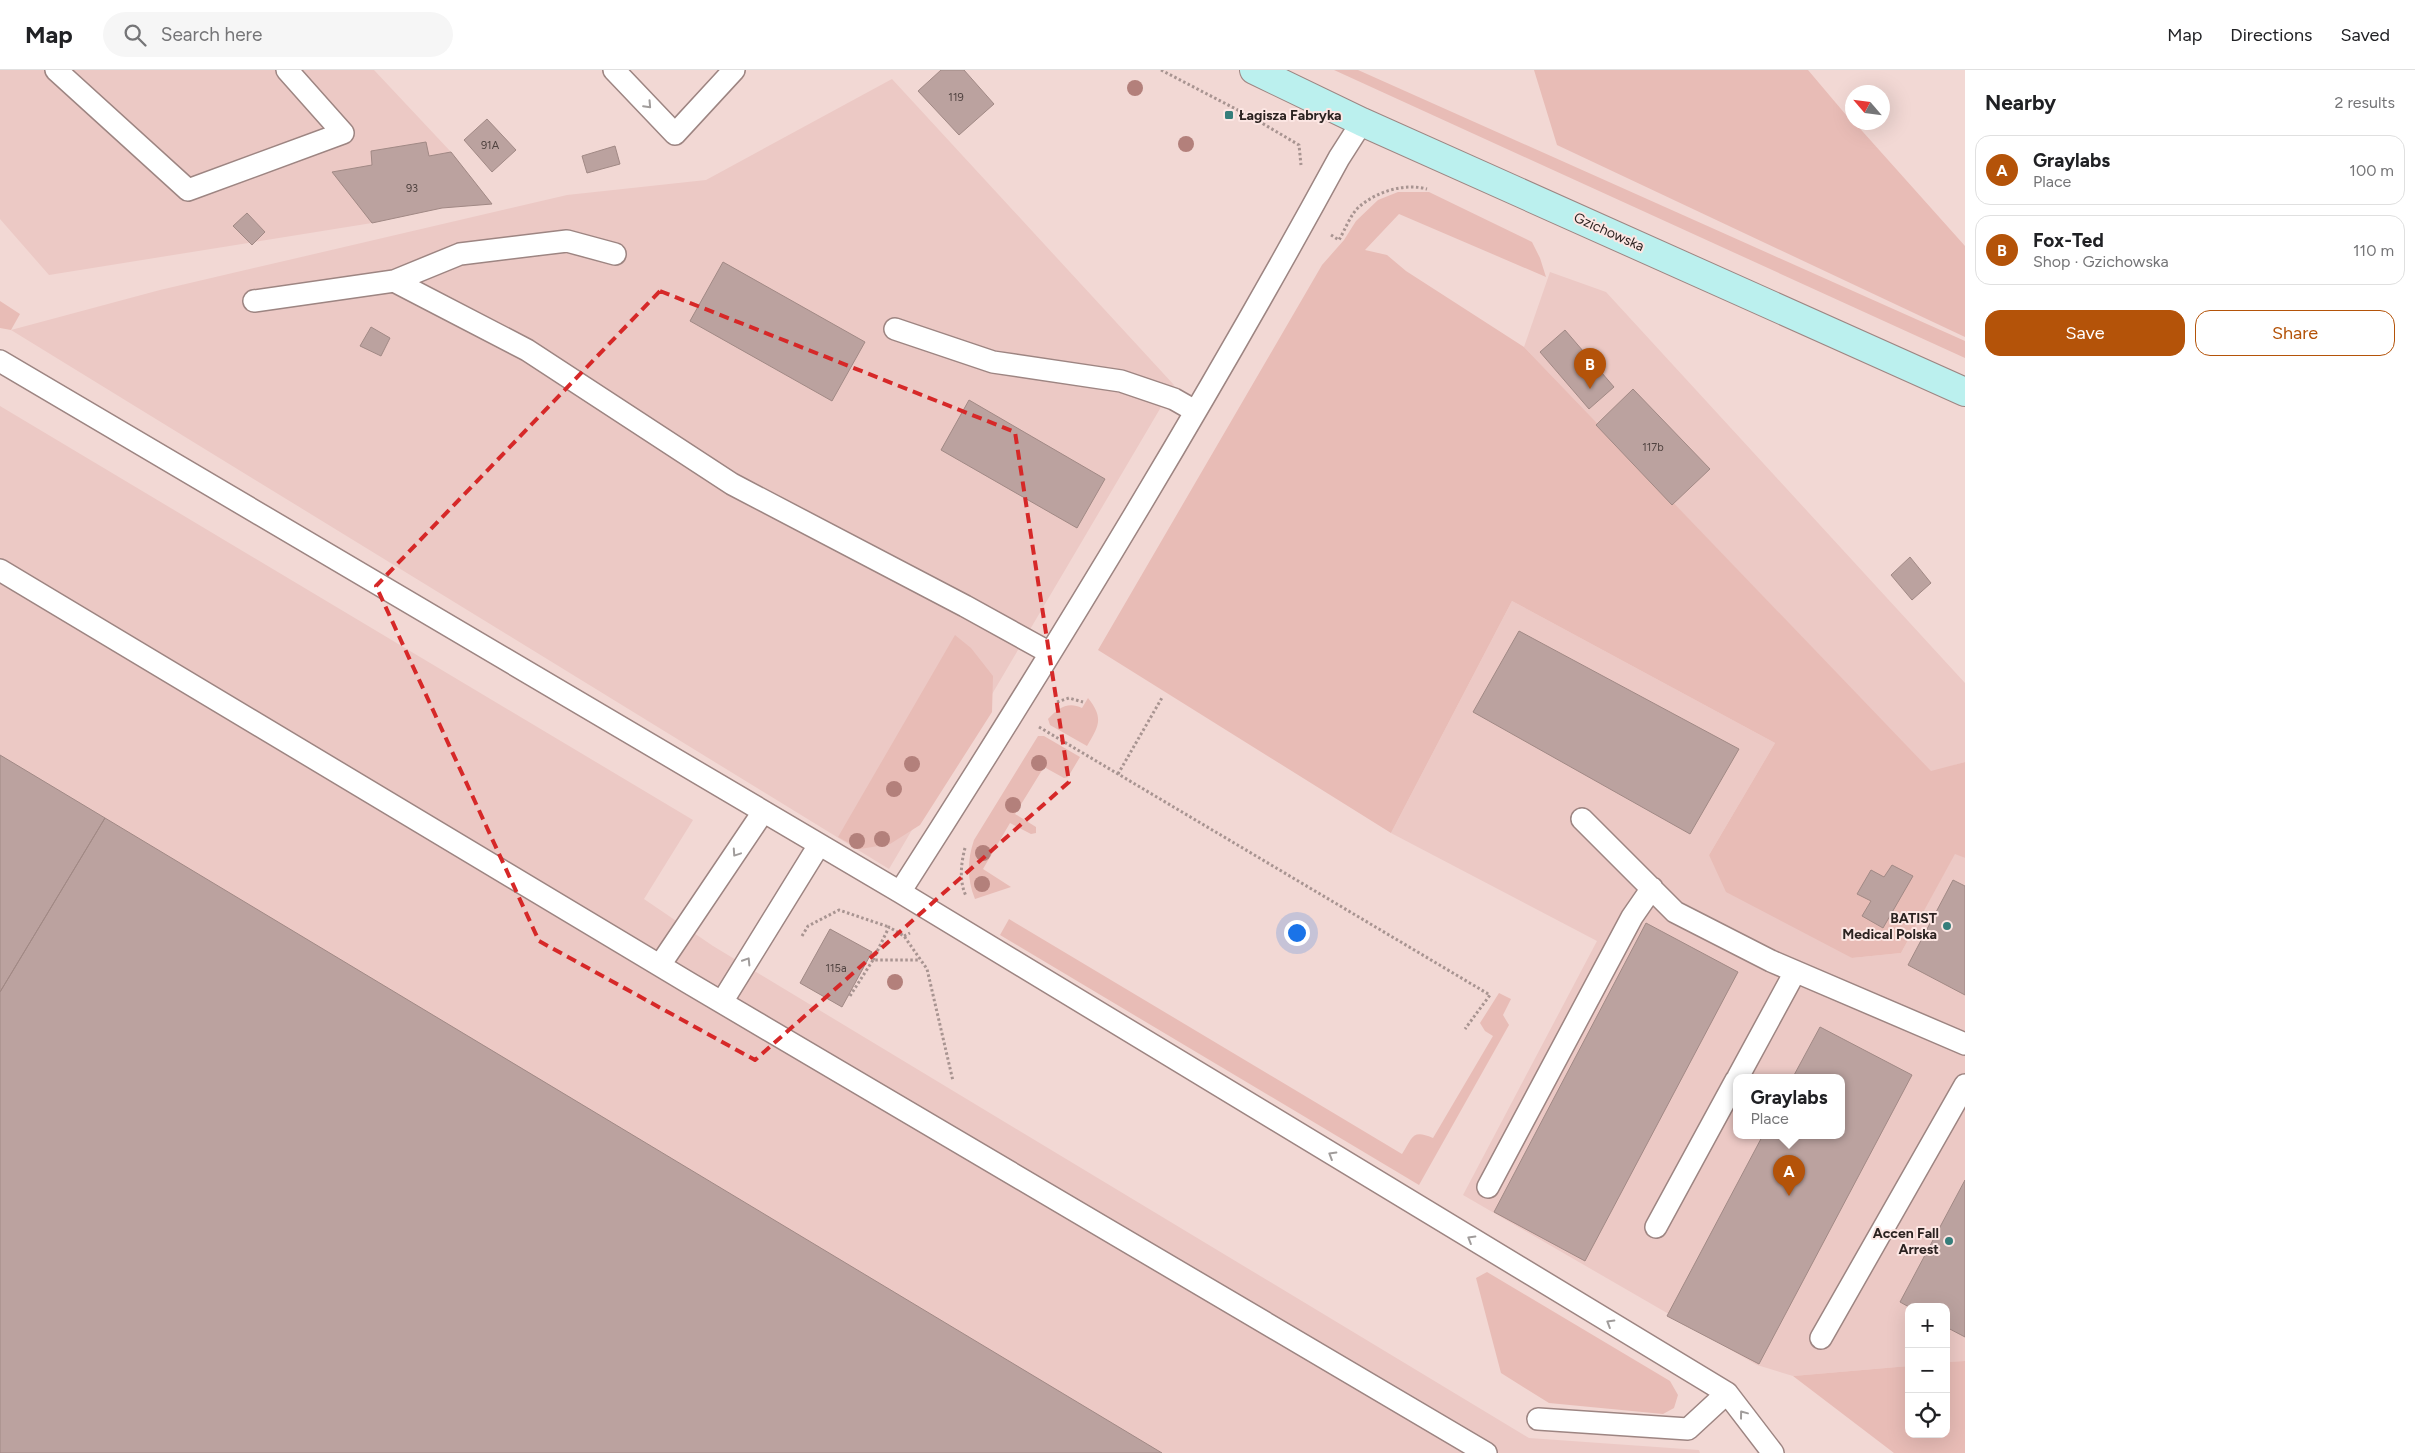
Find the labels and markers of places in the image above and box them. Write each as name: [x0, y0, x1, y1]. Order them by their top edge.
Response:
place label: Łagisza Fabryka: [1239, 107, 1342, 124]
marker: Łagisza Fabryka: [1223, 109, 1235, 121]
pin: B: [1574, 348, 1606, 389]
place label: BATIST Medical Polska: [1842, 910, 1937, 943]
marker: BATIST Medical Polska: [1941, 920, 1953, 932]
pin: A: [1773, 1155, 1805, 1196]
place label: Accen Fall Arrest: [1873, 1225, 1939, 1258]
marker: Accen Fall Arrest: [1943, 1235, 1955, 1247]

